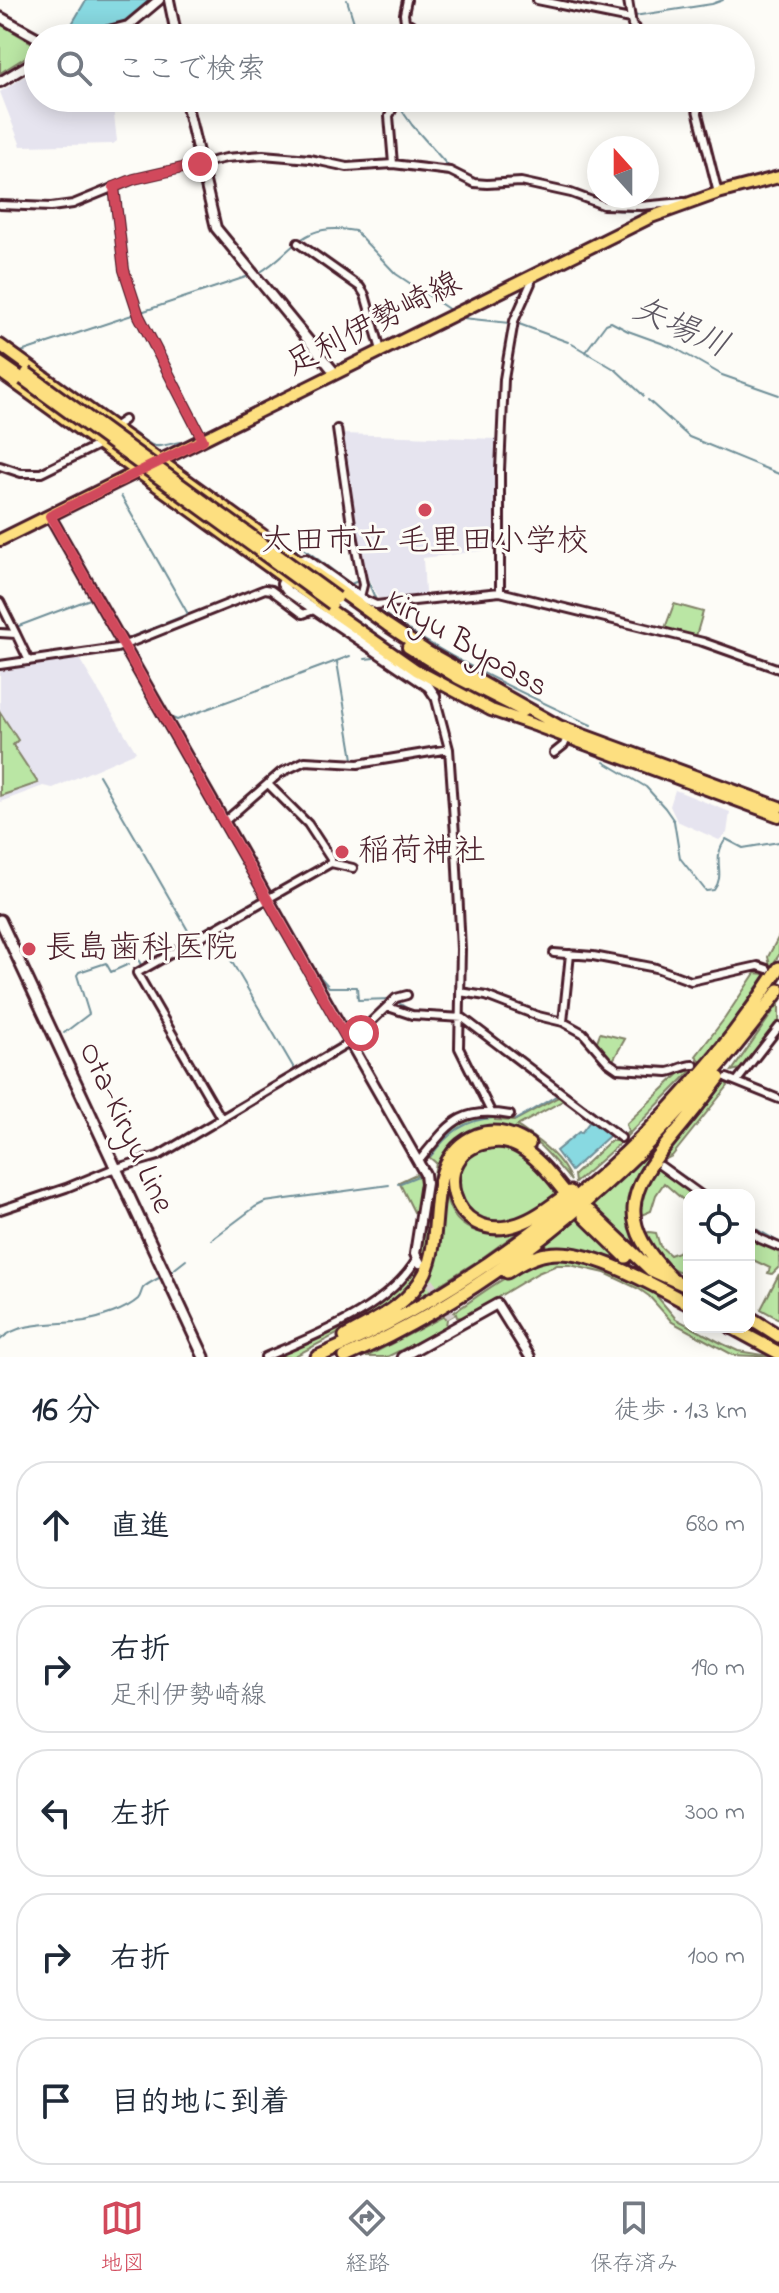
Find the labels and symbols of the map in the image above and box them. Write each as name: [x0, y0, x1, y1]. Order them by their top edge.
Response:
north arrow: [587, 136, 659, 208]
route end: [182, 146, 218, 182]
street label: 足利伊勢崎線: [278, 260, 470, 390]
water label: 矢場川: [623, 285, 737, 373]
marker: 太田市立 毛里田小学校: [416, 501, 434, 519]
place label: 太田市立 毛里田小学校: [261, 519, 589, 566]
street label: Kiryu Bypass: [376, 579, 556, 711]
place label: 稲荷神社: [358, 829, 486, 876]
marker: 稲荷神社: [333, 843, 351, 861]
place label: 長島歯科医院: [45, 926, 237, 973]
marker: 長島歯科医院: [20, 940, 38, 958]
route start: [343, 1015, 379, 1051]
street label: Ota-Kiryu Line: [65, 1035, 185, 1222]

